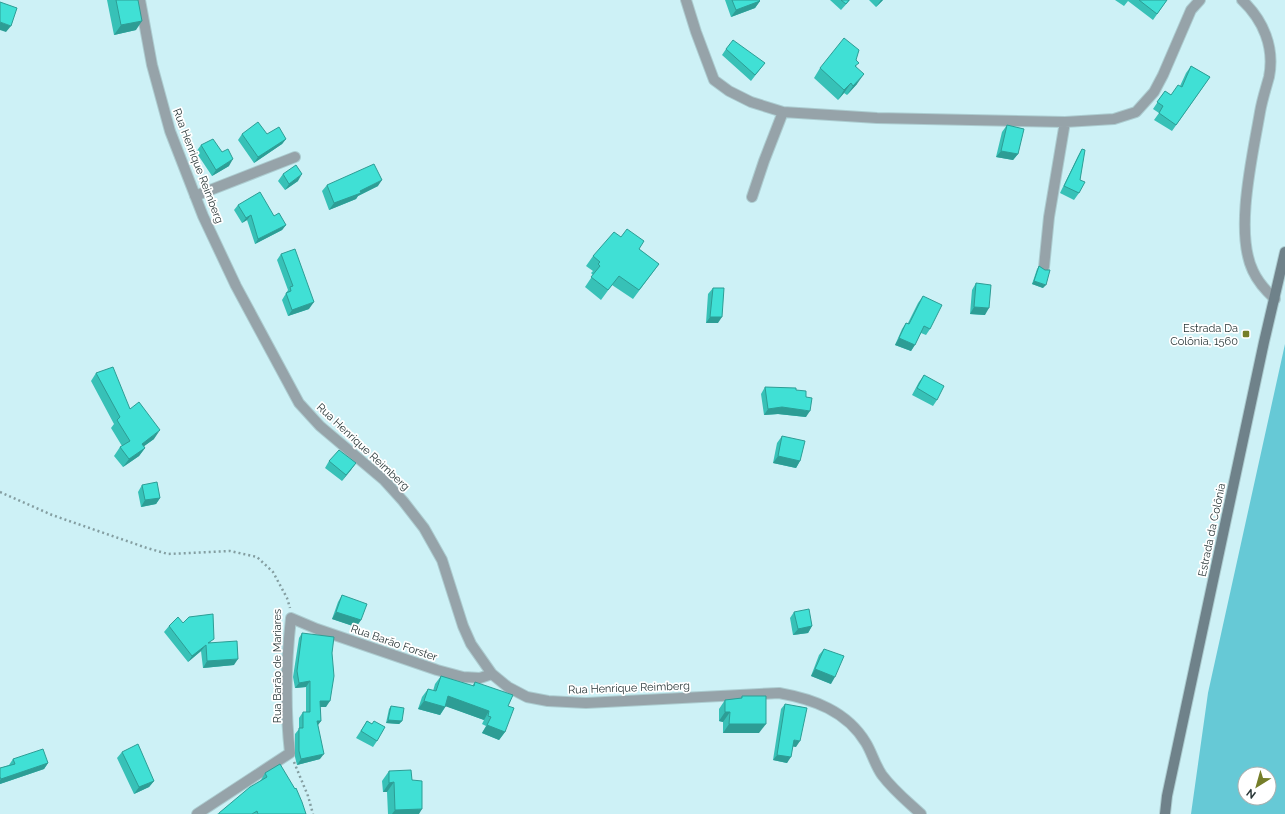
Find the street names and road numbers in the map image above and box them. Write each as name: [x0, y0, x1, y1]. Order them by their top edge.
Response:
street label: Rua Henrique Reimberg: [170, 107, 226, 225]
street label: Rua Henrique Reimberg: [314, 401, 412, 493]
street label: Estrada da Colônia: [1196, 482, 1228, 578]
street label: Rua Barão de Mariares: [271, 609, 284, 723]
street label: Rua Barão Forster: [349, 622, 439, 664]
street label: Rua Henrique Reimberg: [568, 679, 690, 697]

